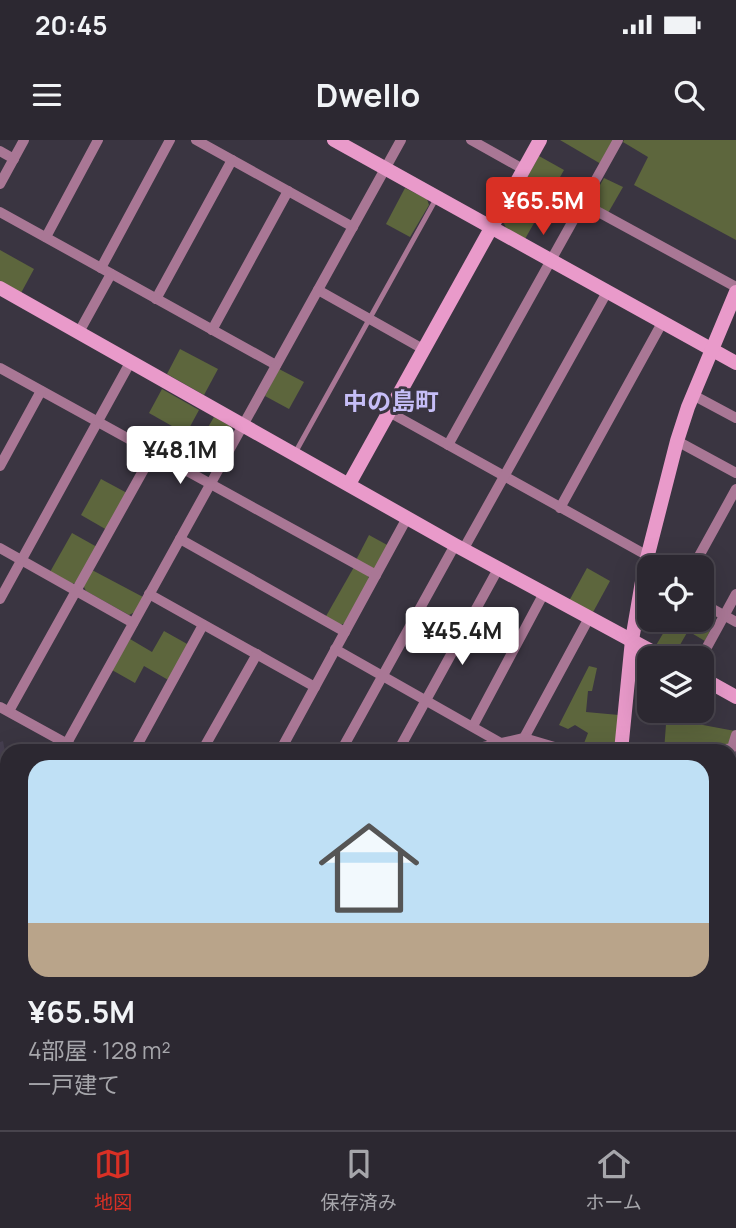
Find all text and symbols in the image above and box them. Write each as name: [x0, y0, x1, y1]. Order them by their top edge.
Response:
text: 20:45: [35, 7, 108, 43]
text: Dwello: [316, 73, 420, 117]
icon: menu: [28, 76, 66, 114]
icon: search: [670, 76, 708, 114]
pin: ¥65.5M: [486, 178, 600, 237]
text: ¥65.5M: [502, 184, 584, 216]
district label: 中の島町: [343, 384, 439, 417]
pin: ¥48.1M: [123, 426, 237, 486]
text: ¥48.1M: [143, 433, 217, 465]
map controls: [637, 555, 714, 723]
button: locate: [637, 555, 714, 632]
pin: ¥45.4M: [405, 608, 519, 667]
text: ¥45.4M: [422, 614, 502, 646]
button: layers: [637, 646, 714, 723]
icon: home: [306, 805, 432, 931]
text: ¥65.5M: [28, 991, 135, 1032]
text: 4部屋 · 128 m²: [28, 1034, 171, 1066]
text: 一戸建て: [28, 1068, 120, 1100]
tab: 地図: [94, 1145, 132, 1215]
tab: 保存済み: [321, 1145, 397, 1215]
tab: ホーム: [585, 1145, 642, 1215]

